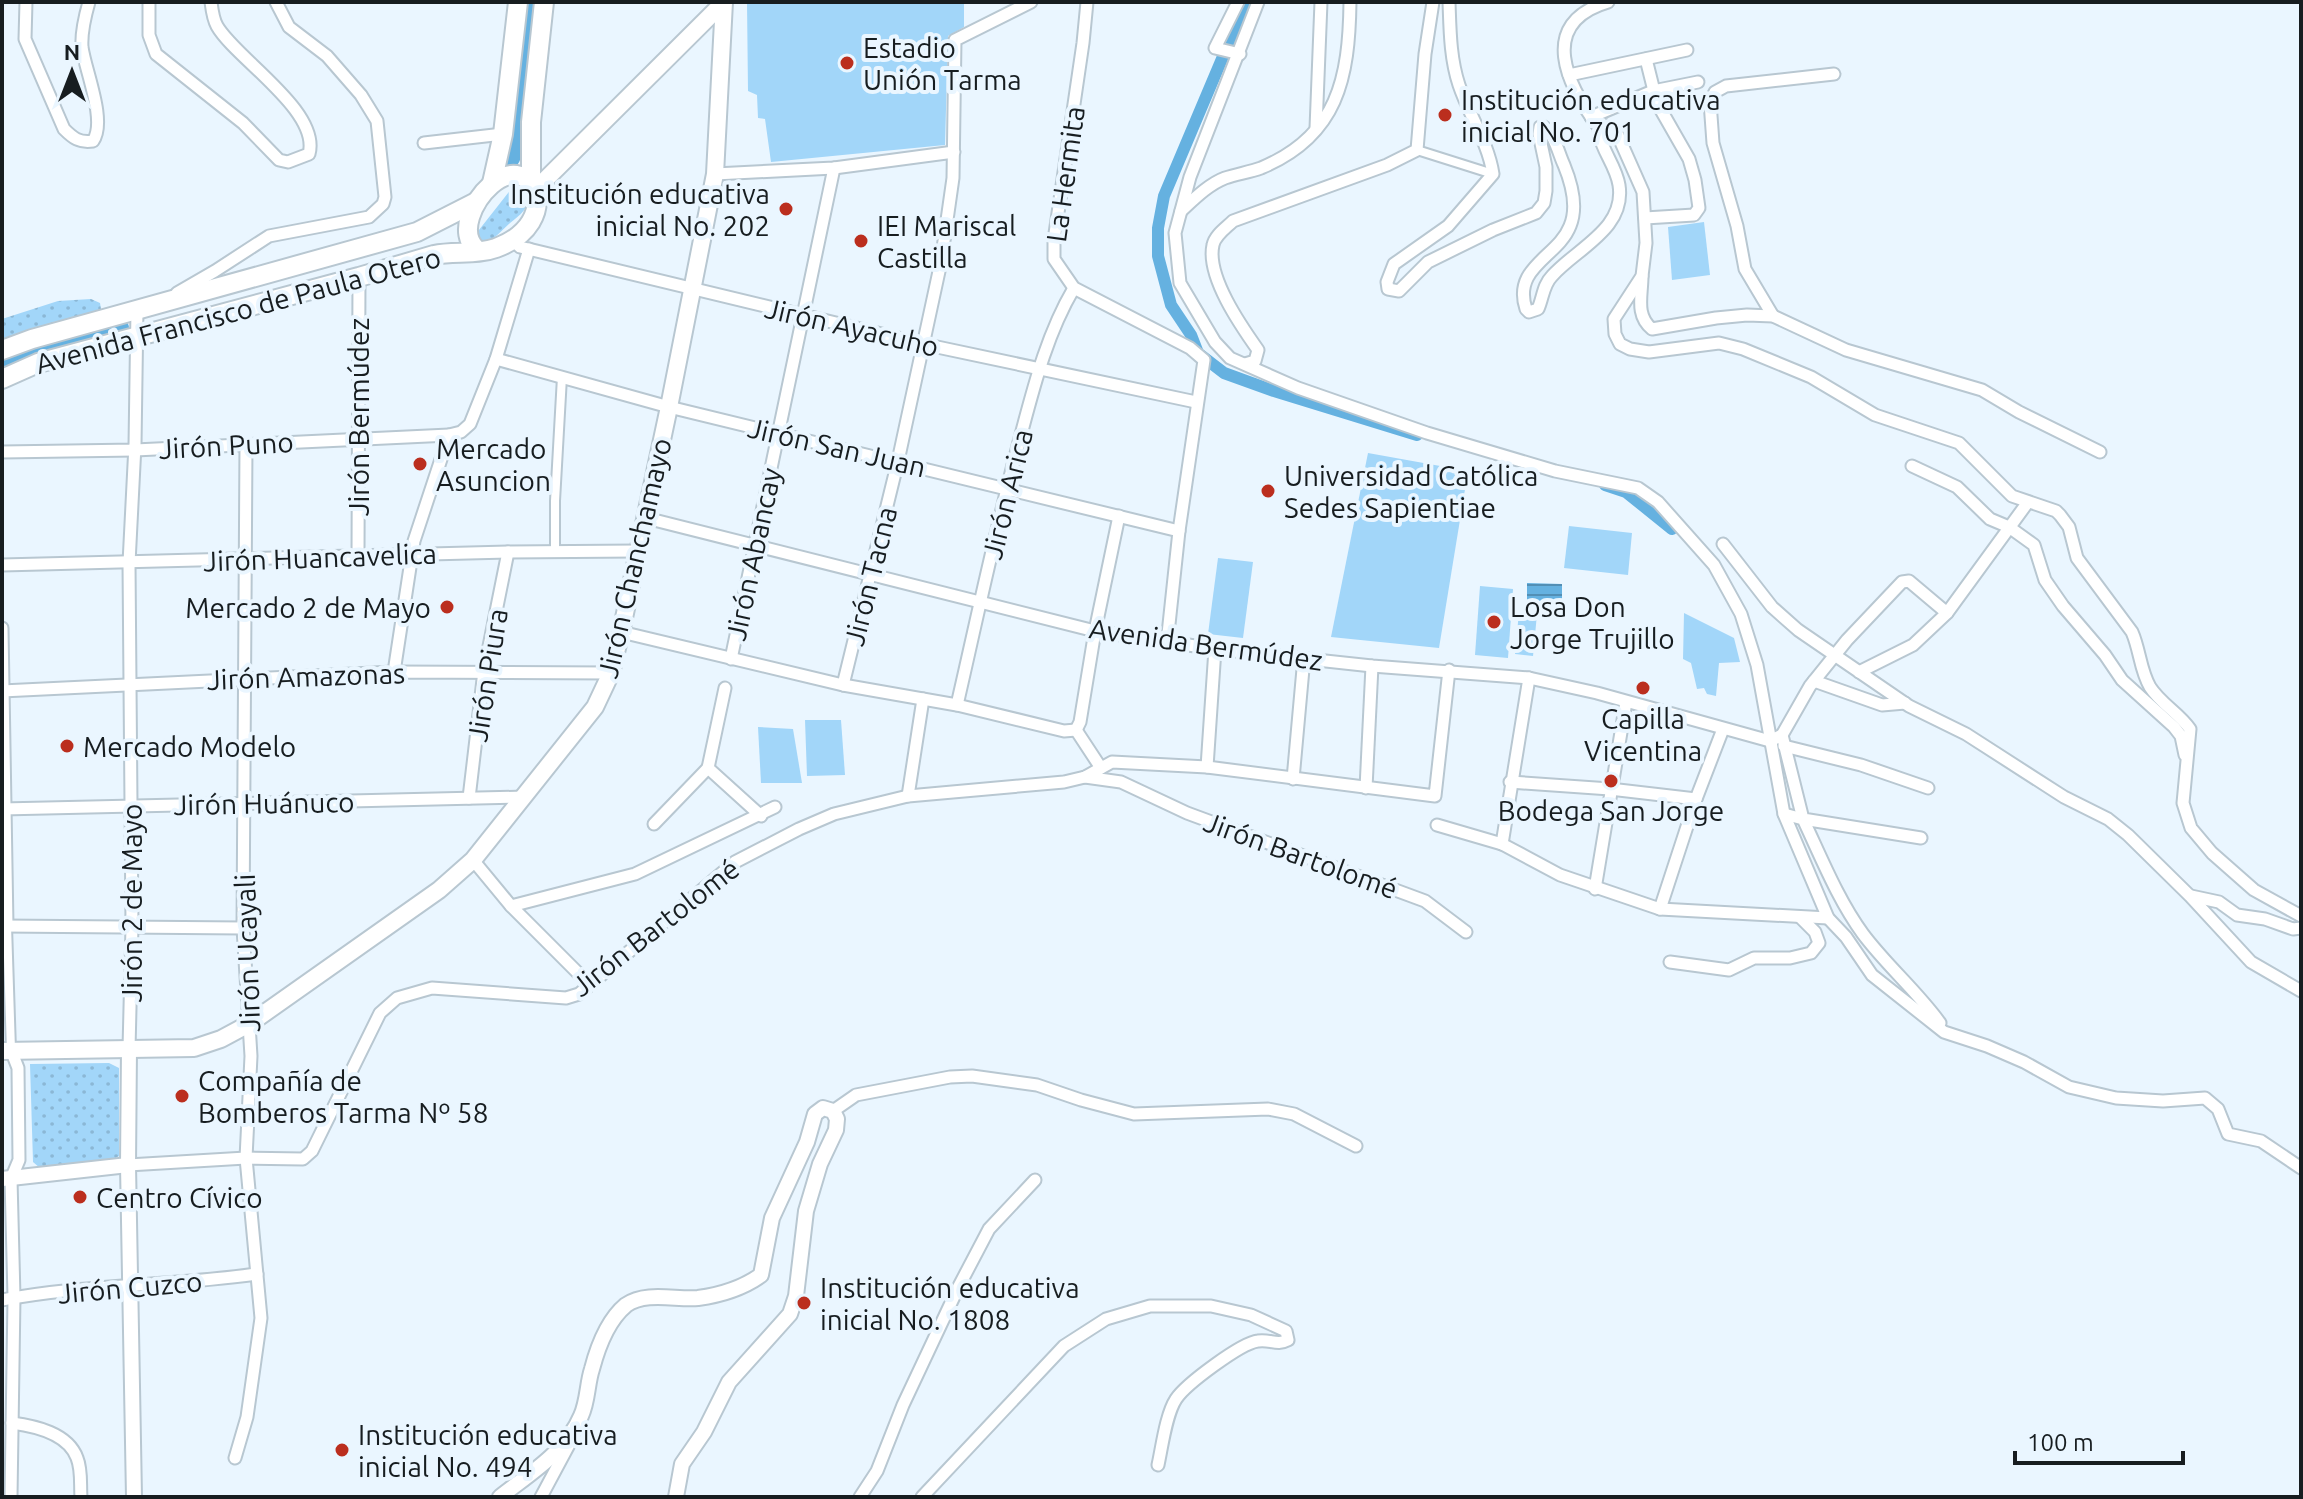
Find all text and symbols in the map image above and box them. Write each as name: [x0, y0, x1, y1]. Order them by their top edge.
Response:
north arrow: [32, 32, 112, 112]
place label: Estadio Unión Tarma: [863, 32, 1022, 95]
text: N: [64, 39, 80, 64]
marker: Estadio Unión Tarma: [838, 54, 856, 72]
place label: Institución educativa inicial No. 701: [1461, 84, 1721, 147]
street label: La Hermita: [1040, 104, 1090, 244]
marker: Institución educativa inicial No. 701: [1436, 106, 1454, 124]
place label: Institución educativa inicial No. 202: [510, 178, 770, 241]
marker: Institución educativa inicial No. 202: [777, 200, 795, 218]
place label: IEI Mariscal Castilla: [877, 210, 1016, 273]
marker: IEI Mariscal Castilla: [852, 232, 870, 250]
street label: Avenida Francisco de Paula Otero: [32, 241, 444, 379]
street label: Jirón Ayacuho: [762, 292, 942, 362]
street label: Jirón Bermúdez: [343, 318, 374, 516]
street label: Jirón San Juan: [745, 411, 929, 483]
street label: Jirón Puno: [158, 426, 294, 464]
street label: Jirón Arica: [976, 426, 1038, 562]
place label: Mercado Asuncion: [436, 433, 551, 496]
street label: Jirón Chanchamayo: [591, 435, 677, 681]
marker: Mercado Asuncion: [411, 455, 429, 473]
place label: Universidad Católica Sedes Sapientiae: [1284, 460, 1538, 523]
street label: Jirón Abancay: [720, 465, 786, 643]
marker: Universidad Católica Sedes Sapientiae: [1259, 482, 1277, 500]
street label: Jirón Tacna: [838, 503, 902, 649]
street label: Jirón Huancavelica: [203, 537, 437, 577]
place label: Losa Don Jorge Trujillo: [1510, 591, 1675, 654]
place label: Mercado 2 de Mayo: [185, 592, 431, 623]
marker: Mercado 2 de Mayo: [438, 598, 456, 616]
street label: Jirón Piura: [461, 606, 513, 744]
street label: Avenida Bermúdez: [1087, 612, 1325, 676]
marker: Losa Don Jorge Trujillo: [1485, 613, 1503, 631]
street label: Jirón Amazonas: [206, 657, 406, 695]
marker: Capilla Vicentina: [1634, 679, 1652, 697]
place label: Capilla Vicentina: [1584, 703, 1702, 766]
place label: Mercado Modelo: [83, 731, 296, 762]
marker: Mercado Modelo: [58, 737, 76, 755]
marker: Bodega San Jorge: [1602, 772, 1620, 790]
street label: Jirón Huánuco: [173, 786, 355, 820]
place label: Bodega San Jorge: [1498, 795, 1724, 826]
street label: Jirón 2 de Mayo: [116, 804, 147, 1002]
street label: Jirón Bartolomé: [1200, 806, 1402, 904]
street label: Jirón Bartolomé: [565, 852, 745, 1002]
street label: Jirón Ucayali: [229, 873, 265, 1033]
place label: Compañía de Bomberos Tarma Nº 58: [198, 1065, 488, 1128]
marker: Compañía de Bomberos Tarma Nº 58: [173, 1087, 191, 1105]
place label: Centro Cívico: [96, 1182, 263, 1213]
marker: Centro Cívico: [71, 1188, 89, 1206]
street label: Jirón Cuzco: [57, 1265, 203, 1309]
place label: Institución educativa inicial No. 1808: [820, 1272, 1080, 1335]
marker: Institución educativa inicial No. 1808: [795, 1294, 813, 1312]
scale bar: [2015, 1415, 2183, 1465]
place label: Institución educativa inicial No. 494: [358, 1419, 618, 1482]
text: 100 m: [2027, 1429, 2094, 1456]
marker: Institución educativa inicial No. 494: [333, 1441, 351, 1459]

